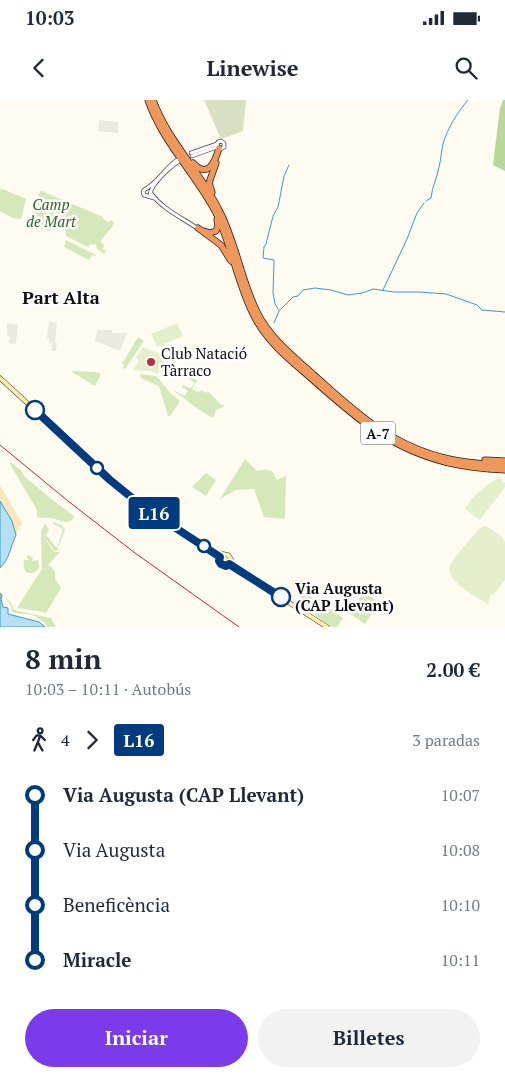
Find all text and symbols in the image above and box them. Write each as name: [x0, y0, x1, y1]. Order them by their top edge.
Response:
text: 10:03: [25, 5, 74, 30]
text: Linewise: [206, 53, 299, 82]
icon: back: [25, 54, 53, 82]
icon: search: [452, 54, 480, 82]
park label: Camp de Mart: [26, 194, 77, 231]
district label: Part Alta: [22, 285, 100, 309]
place label: Club Natació Tàrraco: [161, 343, 247, 380]
marker: Club Natació Tàrraco: [145, 356, 157, 368]
unlabelled marker: [25, 400, 45, 420]
road number: A-7: [360, 422, 396, 444]
unlabelled marker: [90, 461, 104, 475]
line badge: L16: [125, 497, 183, 529]
text: L16: [139, 501, 169, 525]
unlabelled marker: [197, 539, 211, 553]
place label: Via Augusta (CAP Llevant): [295, 578, 394, 615]
marker: Via Augusta (CAP Llevant): [271, 587, 291, 607]
text: 8 min: [25, 640, 102, 677]
text: 2.00 €: [426, 657, 480, 682]
text: 10:03 – 10:11 · Autobús: [25, 678, 191, 700]
icon: walk: [25, 726, 53, 754]
icon: forward: [78, 726, 106, 754]
text: L16: [124, 728, 154, 752]
text: 4: [61, 729, 70, 751]
text: 3 paradas: [412, 729, 480, 751]
text: Via Augusta (CAP Llevant): [63, 782, 304, 807]
text: 10:07: [441, 784, 480, 806]
text: Via Augusta: [63, 837, 165, 862]
text: 10:08: [441, 839, 480, 861]
text: Beneficència: [63, 892, 170, 917]
text: 10:10: [441, 894, 480, 916]
text: Miracle: [63, 947, 131, 972]
text: 10:11: [441, 949, 480, 971]
button: Iniciar: [25, 1009, 248, 1067]
button: Billetes: [258, 1009, 480, 1067]

